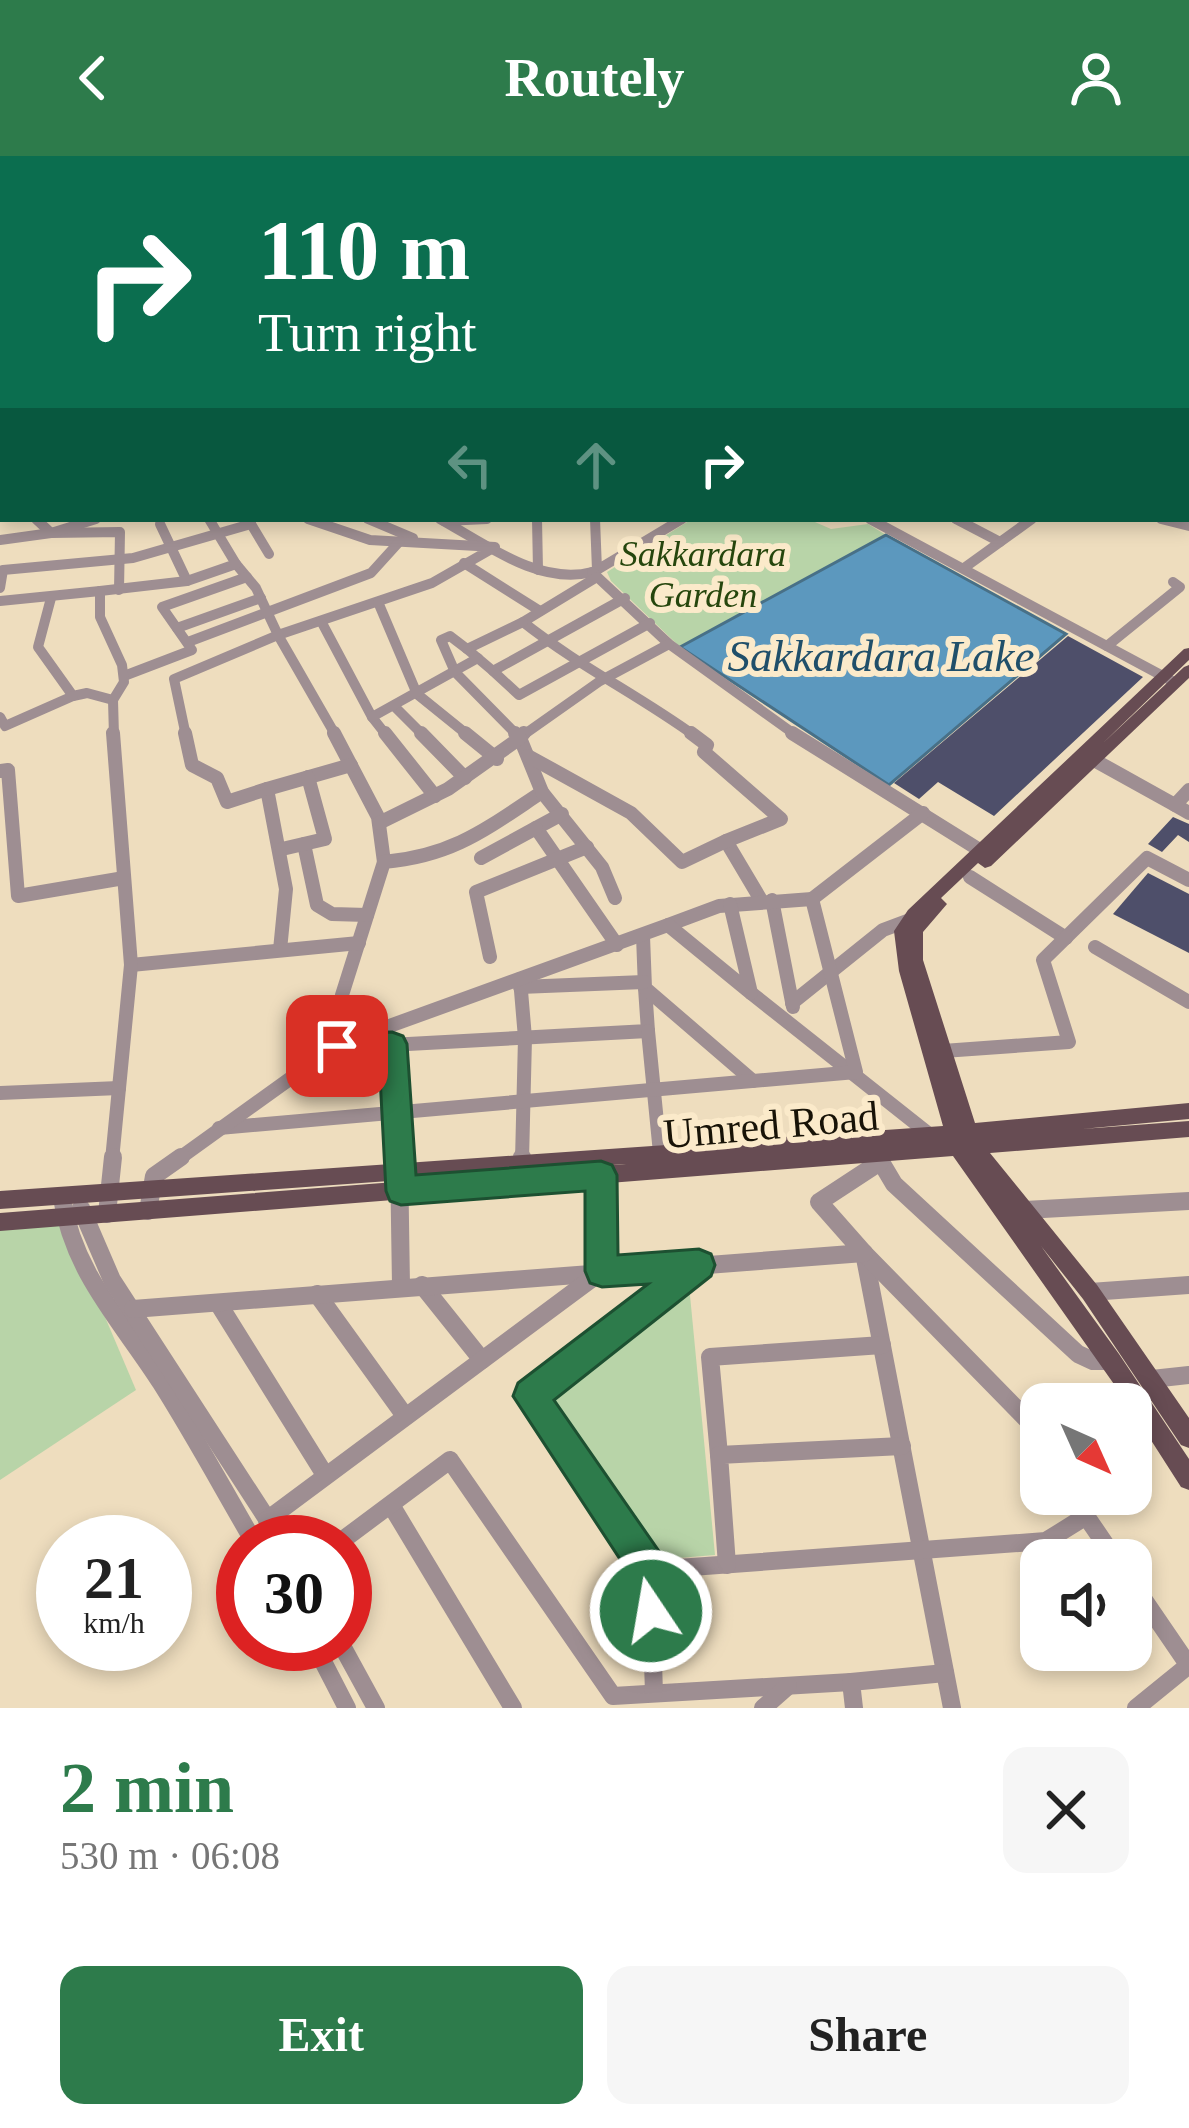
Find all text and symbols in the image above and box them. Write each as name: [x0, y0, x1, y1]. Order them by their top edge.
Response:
icon: back: [60, 45, 126, 111]
icon: person: [1063, 45, 1129, 111]
text: Routely: [505, 48, 684, 108]
icon: right: [60, 204, 216, 360]
text: 110 m: [258, 204, 470, 297]
text: Turn right: [258, 303, 477, 363]
icon: left: [437, 432, 503, 498]
icon: ahead: [563, 432, 629, 498]
icon: right: [689, 432, 755, 498]
park label: Sakkardara Garden: [620, 534, 786, 615]
water label: Sakkardara Lake: [727, 631, 1035, 681]
pin: [286, 995, 388, 1097]
icon: arrive: [304, 1013, 370, 1079]
street label: Umred Road: [662, 1093, 880, 1157]
north arrow: [1020, 1383, 1152, 1515]
map controls: [1020, 1383, 1152, 1671]
speed limit sign: 30: [216, 1515, 372, 1671]
button: sound: [1020, 1539, 1152, 1671]
text: 21: [84, 1545, 144, 1611]
position arrow: [588, 1548, 714, 1674]
text: km/h: [83, 1606, 145, 1639]
button: close: [1003, 1747, 1129, 1873]
text: 2 min: [60, 1748, 234, 1828]
text: 530 m · 06:08: [60, 1834, 280, 1877]
button: Exit: [60, 1966, 583, 2104]
button: Share: [607, 1966, 1129, 2104]

